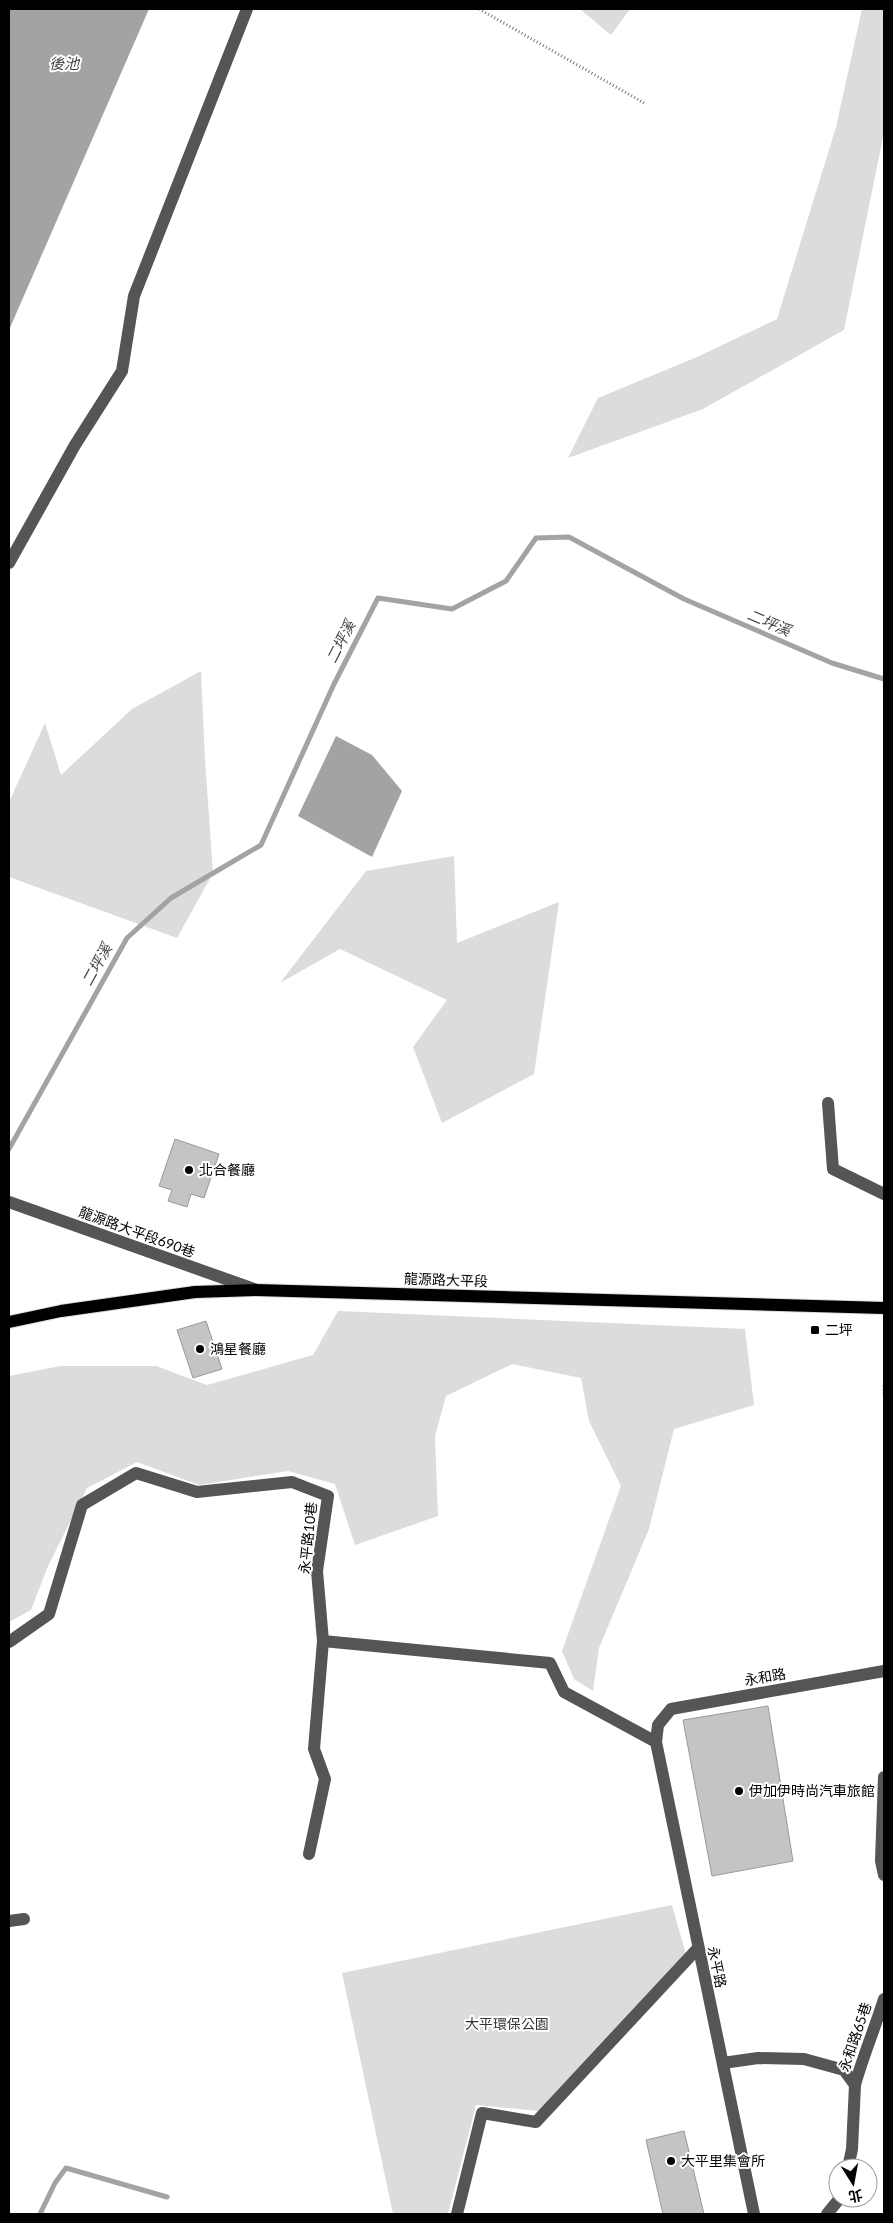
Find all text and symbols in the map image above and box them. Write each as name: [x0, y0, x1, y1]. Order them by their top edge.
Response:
water label: 後池: [49, 54, 81, 72]
water label: 二坪溪: [745, 605, 795, 640]
water label: 二坪溪: [322, 616, 359, 666]
water label: 二坪溪: [77, 939, 116, 989]
place label: 北合餐廳: [199, 1161, 255, 1178]
marker: 北合餐廳: [183, 1164, 195, 1176]
street label: 龍源路大平段690巷: [77, 1203, 198, 1260]
street label: 龍源路大平段: [404, 1270, 488, 1289]
place label: 二坪: [825, 1321, 853, 1338]
marker: 二坪: [809, 1324, 821, 1336]
place label: 鴻星餐廳: [210, 1340, 266, 1357]
marker: 鴻星餐廳: [194, 1343, 206, 1355]
street label: 永平路10巷: [295, 1501, 320, 1575]
street label: 永和路: [743, 1664, 787, 1689]
place label: 伊加伊時尚汽車旅館: [749, 1782, 875, 1799]
marker: 伊加伊時尚汽車旅館: [733, 1785, 745, 1797]
street label: 永平路: [705, 1945, 730, 1989]
street label: 永和路65巷: [835, 2000, 874, 2074]
park label: 大平環保公園: [465, 2015, 549, 2032]
place label: 大平里集會所: [681, 2152, 765, 2169]
marker: 大平里集會所: [665, 2155, 677, 2167]
north arrow: [828, 2158, 878, 2208]
text: 北: [847, 2187, 864, 2206]

